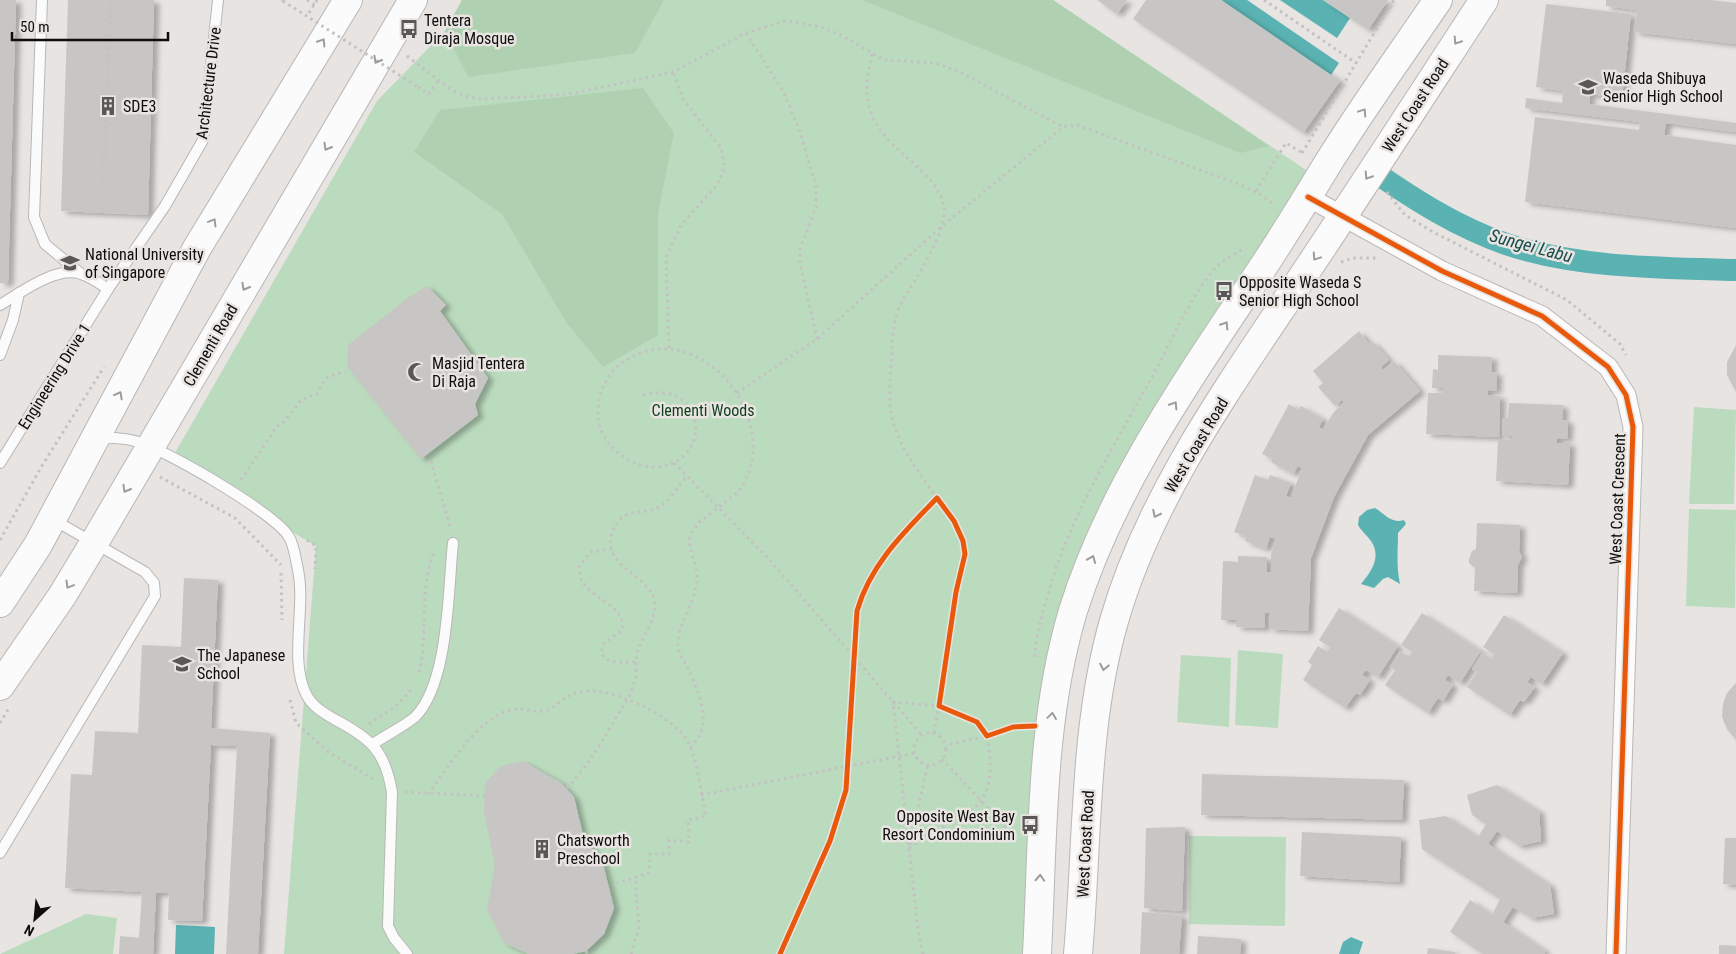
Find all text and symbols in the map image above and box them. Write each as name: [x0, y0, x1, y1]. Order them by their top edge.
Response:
scale bar: [12, 10, 169, 42]
place label: Tentera Diraja Mosque: [424, 11, 515, 48]
text: 50 m: [20, 18, 50, 36]
bus stop icon: Tentera Diraja Mosque: [398, 18, 420, 40]
street label: Architecture Drive: [192, 26, 225, 140]
one-way arrow: [1454, 35, 1464, 44]
one-way arrow: [316, 38, 325, 47]
one-way arrow: [374, 55, 384, 64]
street label: West Coast Road: [1378, 55, 1453, 156]
place label: Waseda Shibuya Senior High School: [1603, 69, 1723, 106]
school or university icon: Waseda Shibuya Senior High School: [1577, 76, 1599, 98]
building icon: SDE3: [97, 95, 119, 117]
place label: SDE3: [123, 97, 156, 116]
one-way arrow: [1356, 108, 1366, 117]
one-way arrow: [323, 141, 333, 150]
one-way arrow: [1365, 171, 1374, 180]
one-way arrow: [206, 218, 216, 227]
water label: Sungei Labu: [1488, 224, 1575, 267]
place label: National University of Singapore: [85, 245, 204, 282]
one-way arrow: [1313, 251, 1322, 261]
school or university icon: National University of Singapore: [59, 252, 81, 274]
place label: Opposite Waseda S Senior High School: [1239, 273, 1361, 310]
bus stop icon: Opposite Waseda S Senior High School: [1213, 280, 1235, 302]
one-way arrow: [241, 281, 251, 290]
street label: Clementi Road: [179, 301, 242, 390]
street label: Engineering Drive 1: [14, 320, 95, 433]
one-way arrow: [1218, 322, 1228, 331]
place label: Masjid Tentera Di Raja: [432, 354, 525, 391]
mosque icon: Masjid Tentera Di Raja: [406, 361, 428, 383]
one-way arrow: [113, 392, 123, 401]
street label: West Coast Road: [1161, 394, 1232, 496]
park label: Clementi Woods: [652, 401, 754, 420]
one-way arrow: [1168, 402, 1177, 411]
street label: West Coast Crescent: [1606, 433, 1629, 565]
one-way arrow: [123, 483, 133, 492]
one-way arrow: [1152, 508, 1162, 517]
one-way arrow: [1086, 555, 1097, 564]
one-way arrow: [66, 579, 76, 588]
place label: The Japanese School: [197, 646, 285, 683]
school or university icon: The Japanese School: [171, 653, 193, 675]
one-way arrow: [1099, 662, 1109, 671]
one-way arrow: [1046, 712, 1057, 720]
street label: West Coast Road: [1073, 790, 1098, 898]
place label: Opposite West Bay Resort Condominium: [882, 807, 1015, 844]
bus stop icon: Opposite West Bay Resort Condominium: [1019, 814, 1041, 836]
place label: Chatsworth Preschool: [557, 831, 630, 868]
building icon: Chatsworth Preschool: [531, 838, 553, 860]
one-way arrow: [1035, 874, 1046, 882]
north arrow: [10, 894, 60, 944]
text: N: [22, 922, 37, 940]

